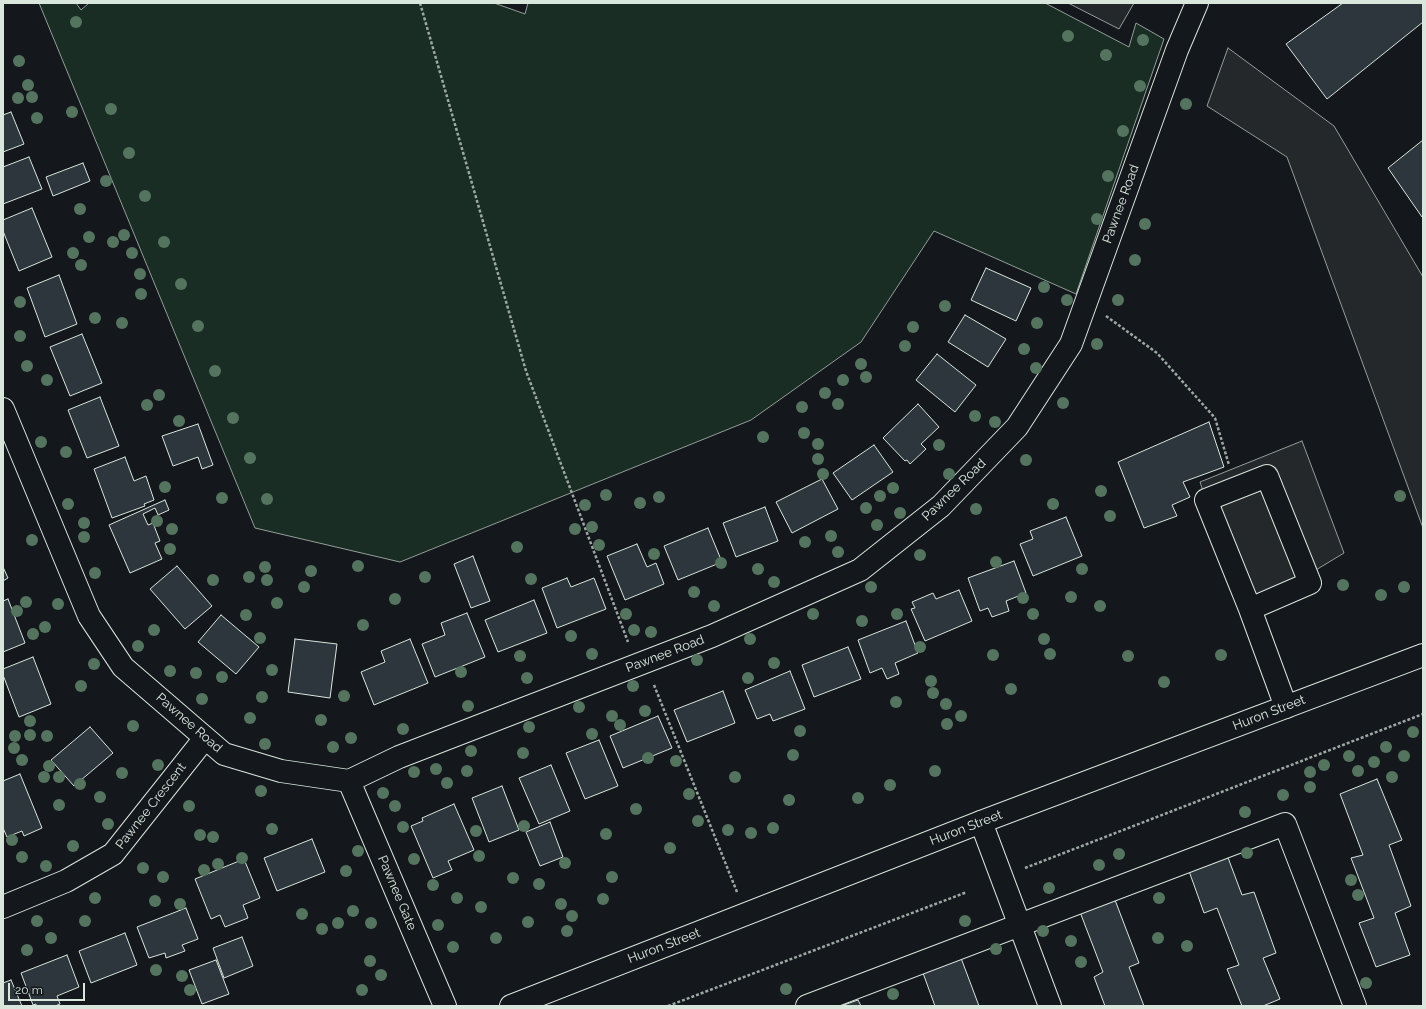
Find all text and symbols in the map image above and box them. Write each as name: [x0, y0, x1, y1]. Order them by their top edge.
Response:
street label: Pawnee Road: [1100, 162, 1142, 246]
street label: Pawnee Road: [919, 456, 989, 524]
street label: Pawnee Road: [624, 632, 706, 676]
street label: Pawnee Road: [153, 690, 225, 756]
street label: Huron Street: [1231, 692, 1307, 734]
street label: Pawnee Crescent: [112, 760, 190, 852]
street label: Huron Street: [928, 807, 1004, 849]
street label: Pawnee Gate: [374, 853, 420, 933]
street label: Huron Street: [626, 925, 702, 967]
scale bar: [10, 975, 87, 1001]
text: 20 m: [15, 983, 43, 997]

